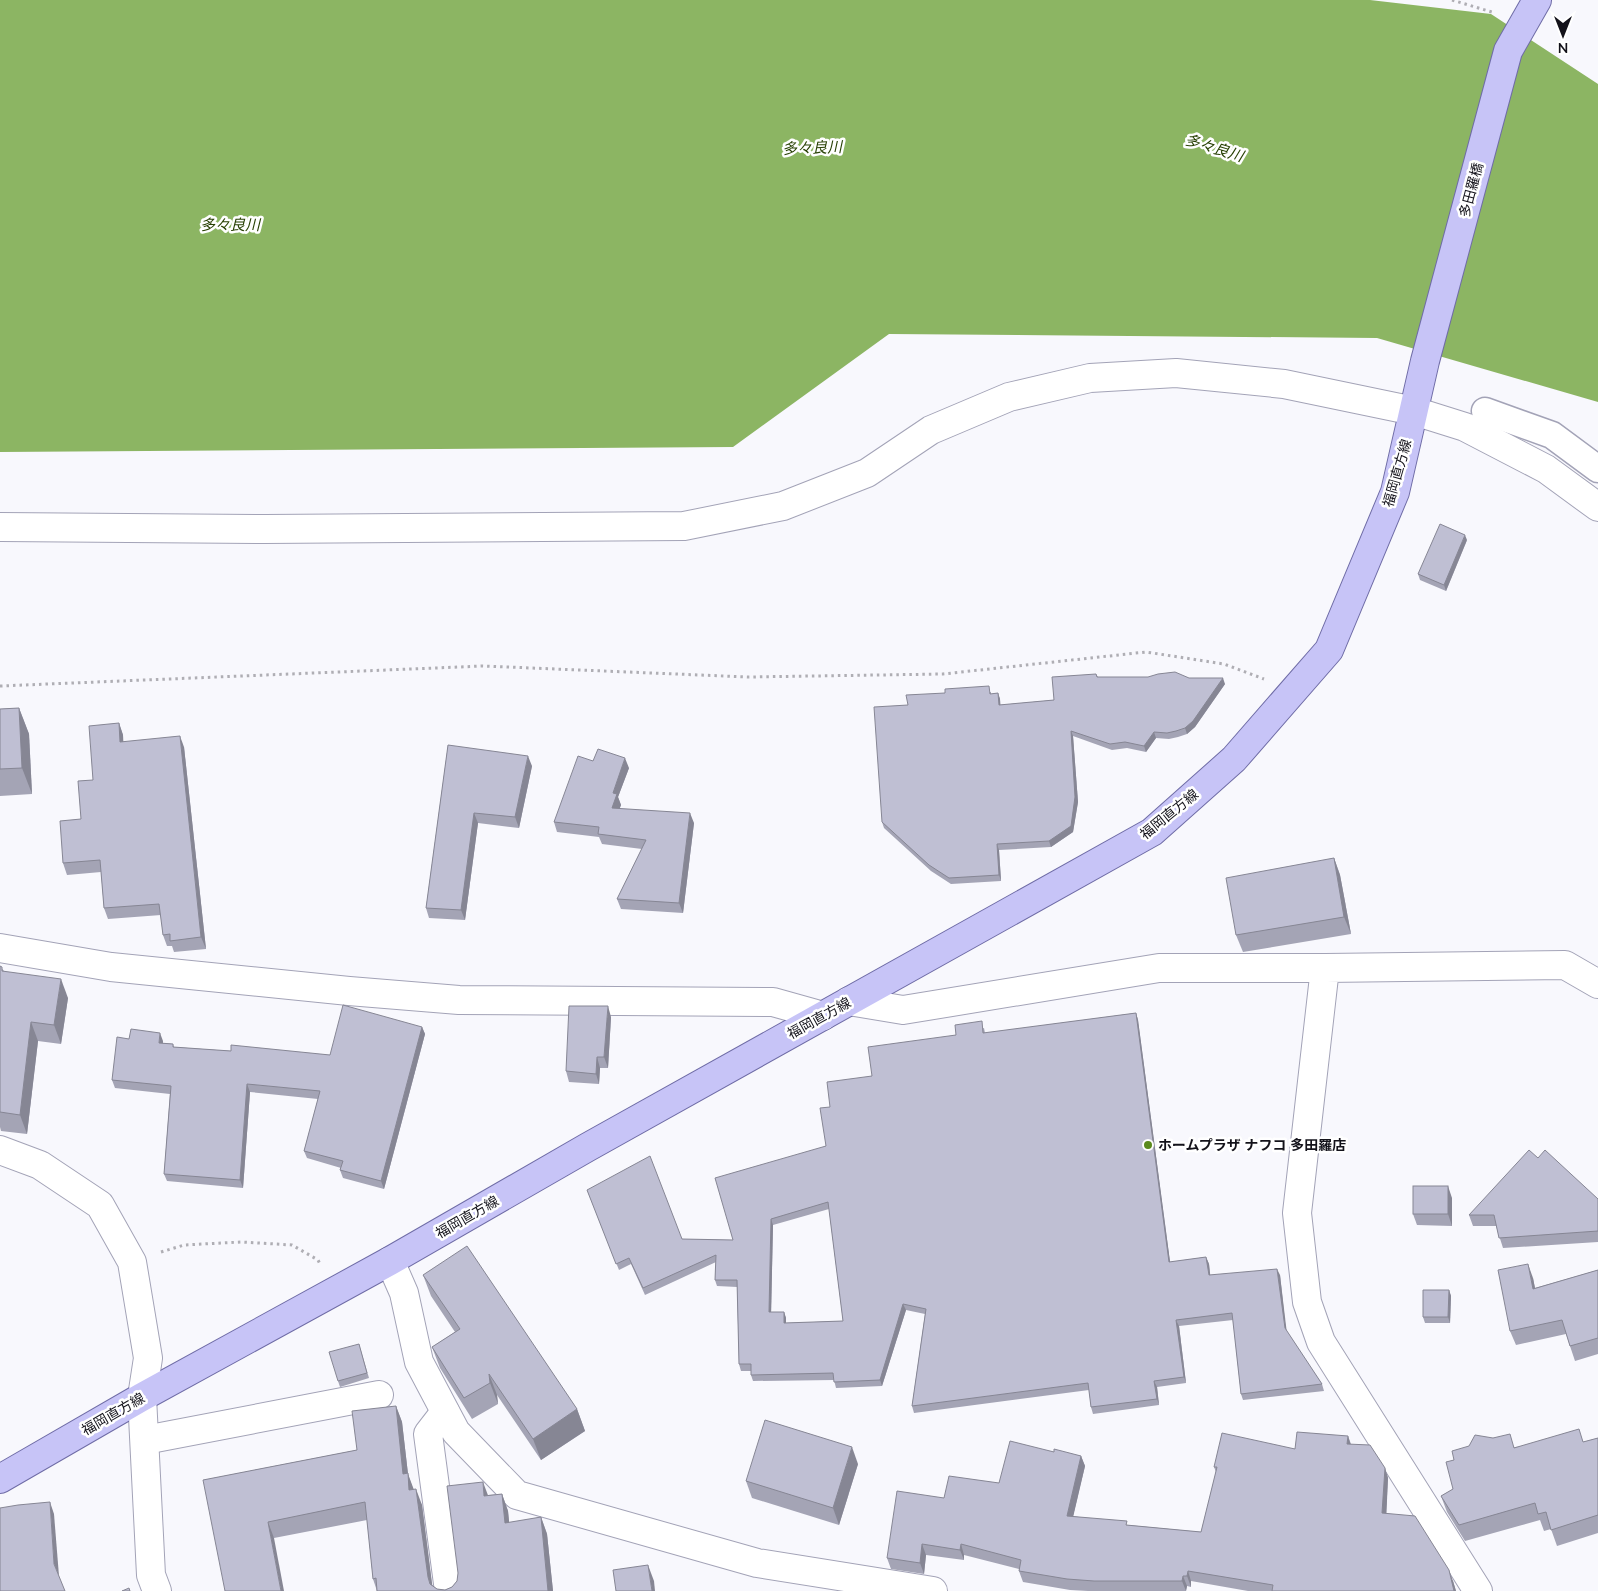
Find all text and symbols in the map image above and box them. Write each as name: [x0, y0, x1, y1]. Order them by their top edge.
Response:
north arrow: [1538, 10, 1588, 60]
text: N: [1558, 38, 1568, 57]
water label: 多々良川: [1182, 130, 1248, 167]
water label: 多々良川: [782, 137, 844, 159]
street label: 多田羅橋: [1455, 161, 1488, 220]
water label: 多々良川: [200, 215, 262, 235]
street label: 福岡直方線: [1379, 437, 1416, 509]
street label: 福岡直方線: [1136, 785, 1202, 844]
street label: 福岡直方線: [784, 993, 854, 1044]
place label: ホームプラザ ナフコ 多田羅店: [1158, 1136, 1346, 1155]
marker: ホームプラザ ナフコ 多田羅店: [1142, 1139, 1154, 1151]
street label: 福岡直方線: [432, 1192, 502, 1243]
street label: 福岡直方線: [78, 1389, 148, 1440]

